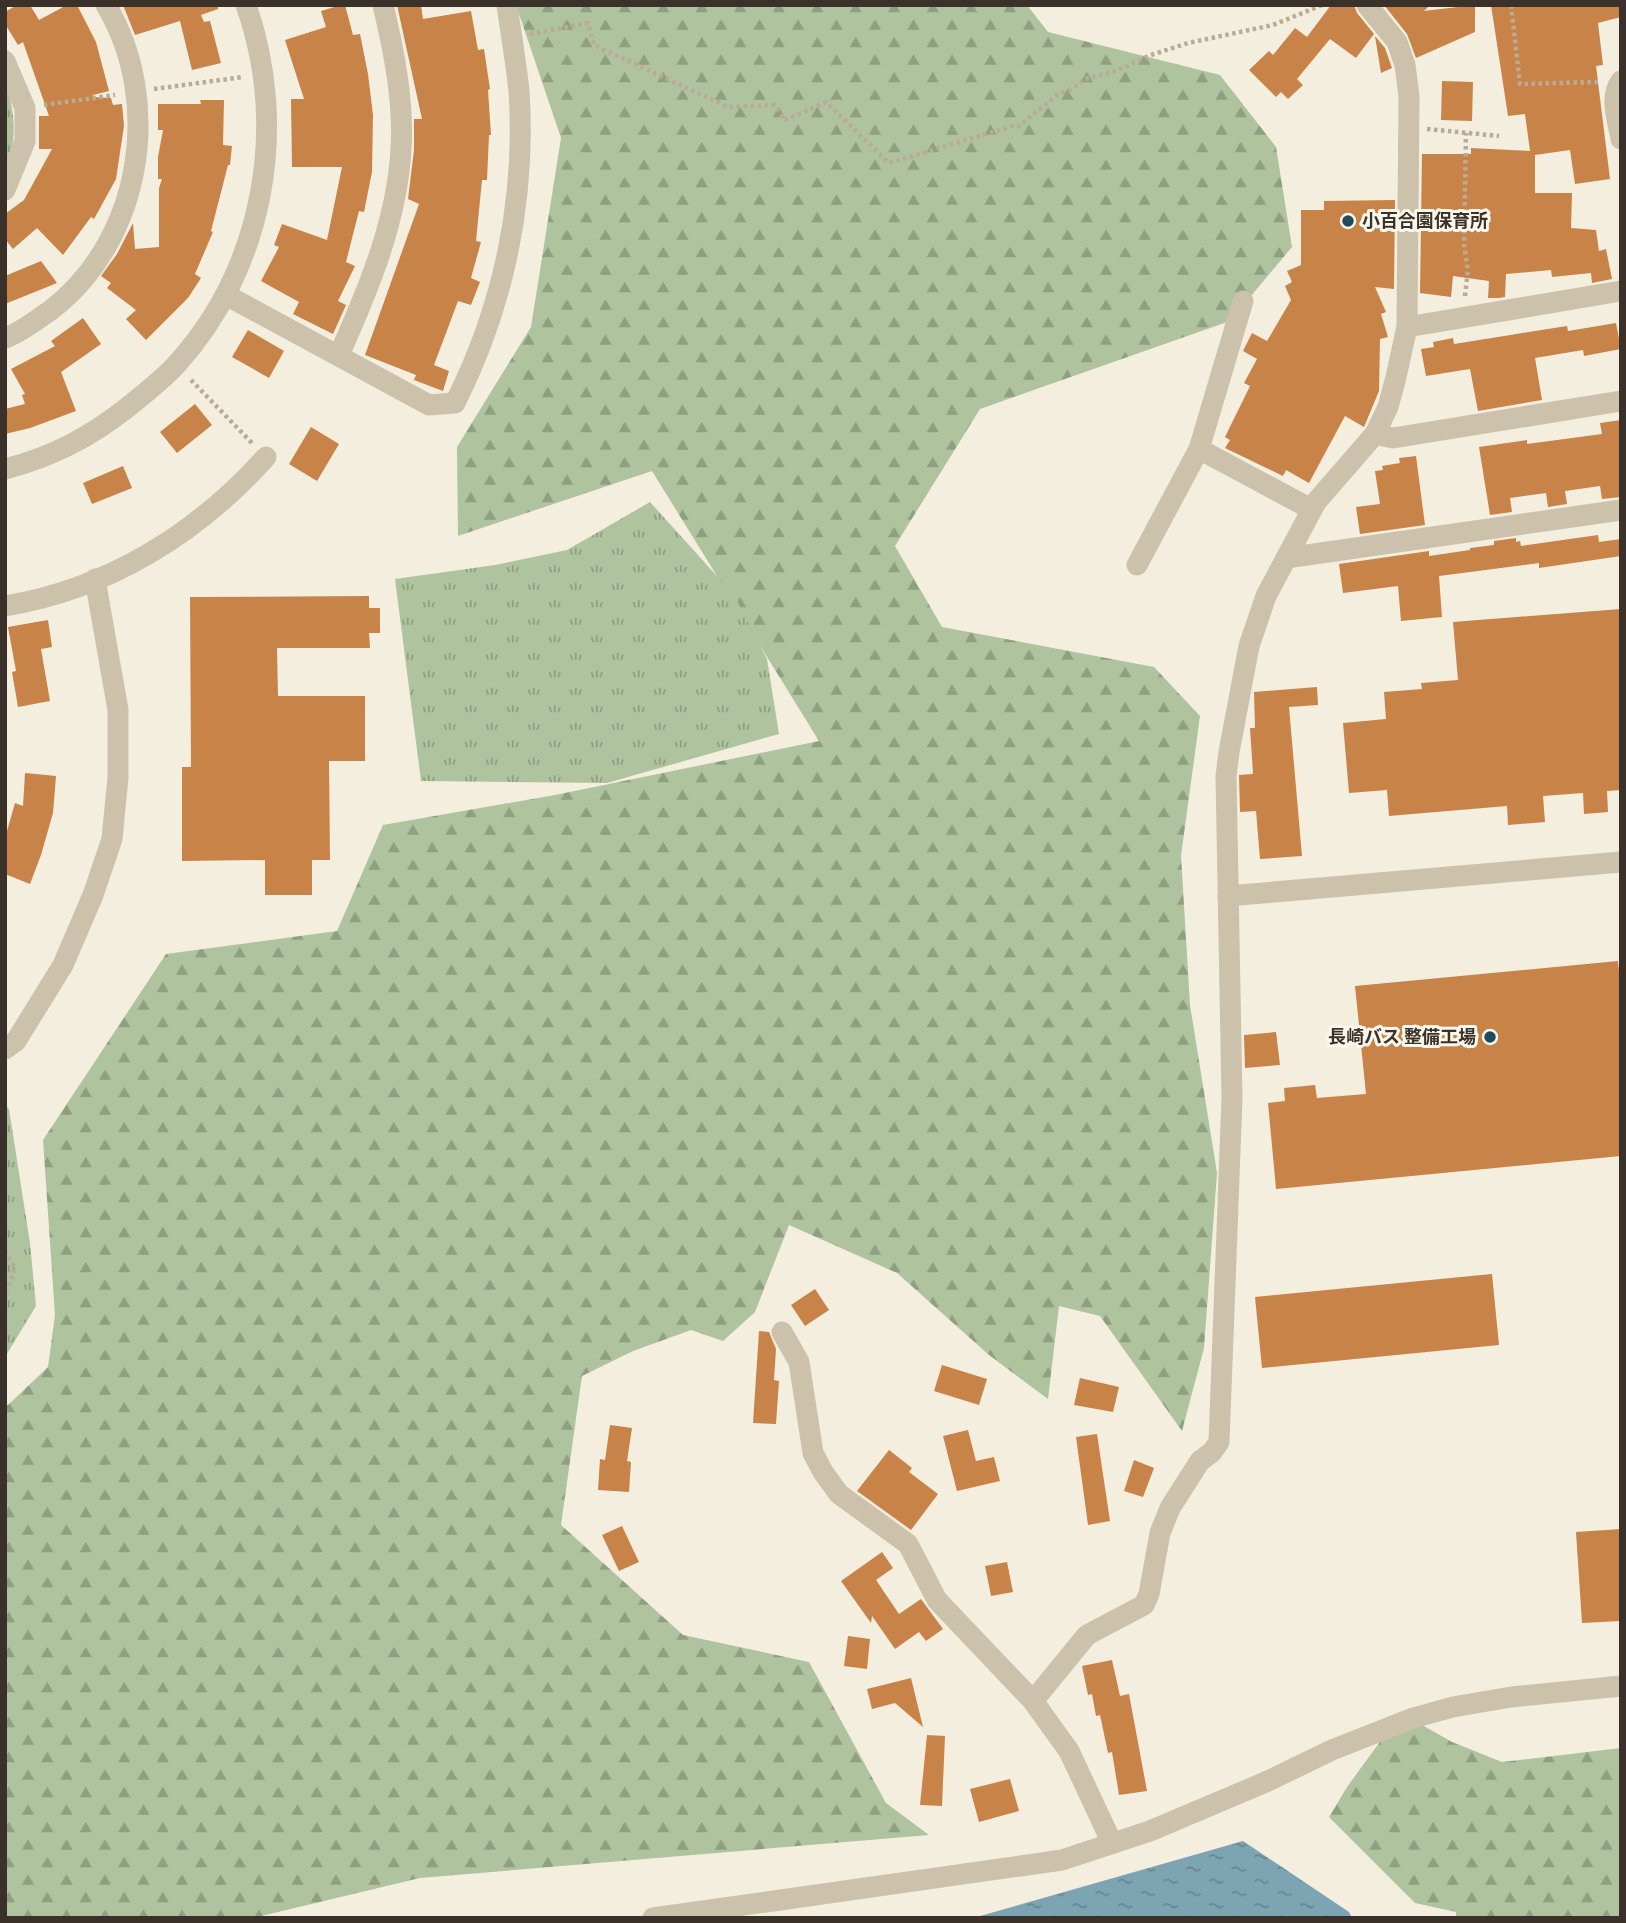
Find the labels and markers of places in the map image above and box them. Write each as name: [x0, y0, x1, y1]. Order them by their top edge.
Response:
place label: 小百合園保育所: [1362, 210, 1488, 232]
marker: 小百合園保育所: [1340, 213, 1356, 229]
place label: 長崎バス 整備工場: [1328, 1026, 1476, 1048]
marker: 長崎バス 整備工場: [1482, 1029, 1498, 1045]

